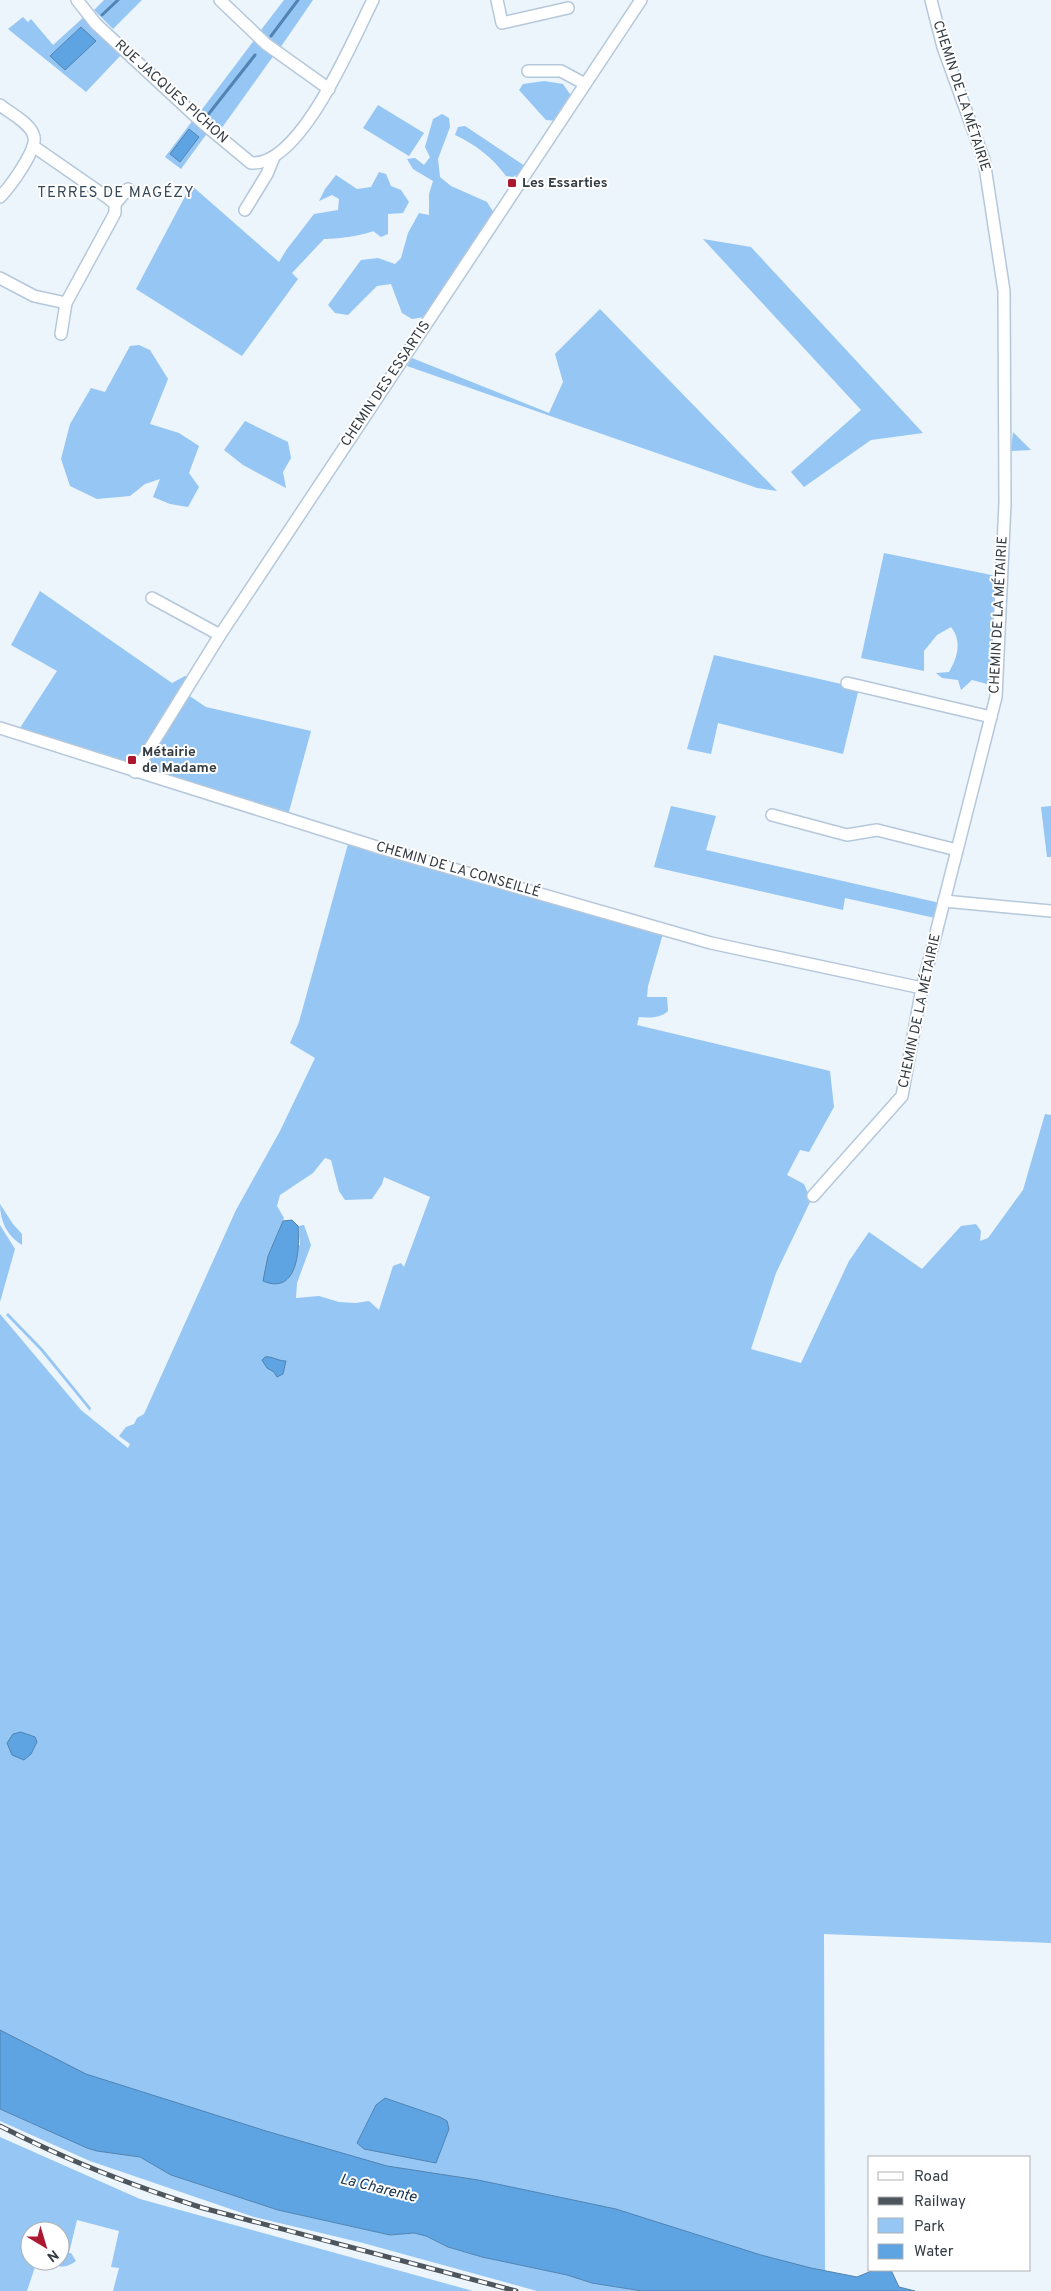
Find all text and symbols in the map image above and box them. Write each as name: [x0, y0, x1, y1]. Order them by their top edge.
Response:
street label: CHEMIN DE LA MÉTAIRIE: [929, 18, 994, 174]
street label: RUE JACQUES PICHON: [111, 37, 231, 147]
place label: Les Essarties: [522, 175, 608, 192]
marker: Les Essarties: [506, 177, 518, 189]
district label: TERRES DE MAGÉZY: [37, 183, 195, 203]
street label: CHEMIN DES ESSARTIS: [338, 318, 434, 450]
street label: CHEMIN DE LA MÉTAIRIE: [985, 536, 1012, 694]
place label: Métairie de Madame: [142, 744, 217, 777]
marker: Métairie de Madame: [126, 754, 138, 766]
street label: CHEMIN DE LA CONSEILLÉ: [374, 837, 542, 902]
street label: CHEMIN DE LA MÉTAIRIE: [894, 932, 945, 1090]
legend: [868, 2156, 1031, 2271]
text: Road: [914, 2168, 949, 2187]
water label: La Charente: [338, 2170, 419, 2208]
text: Railway: [914, 2193, 966, 2212]
text: Park: [914, 2218, 945, 2237]
north arrow: [20, 2221, 70, 2271]
text: Water: [914, 2243, 954, 2262]
text: N: [43, 2245, 61, 2265]

